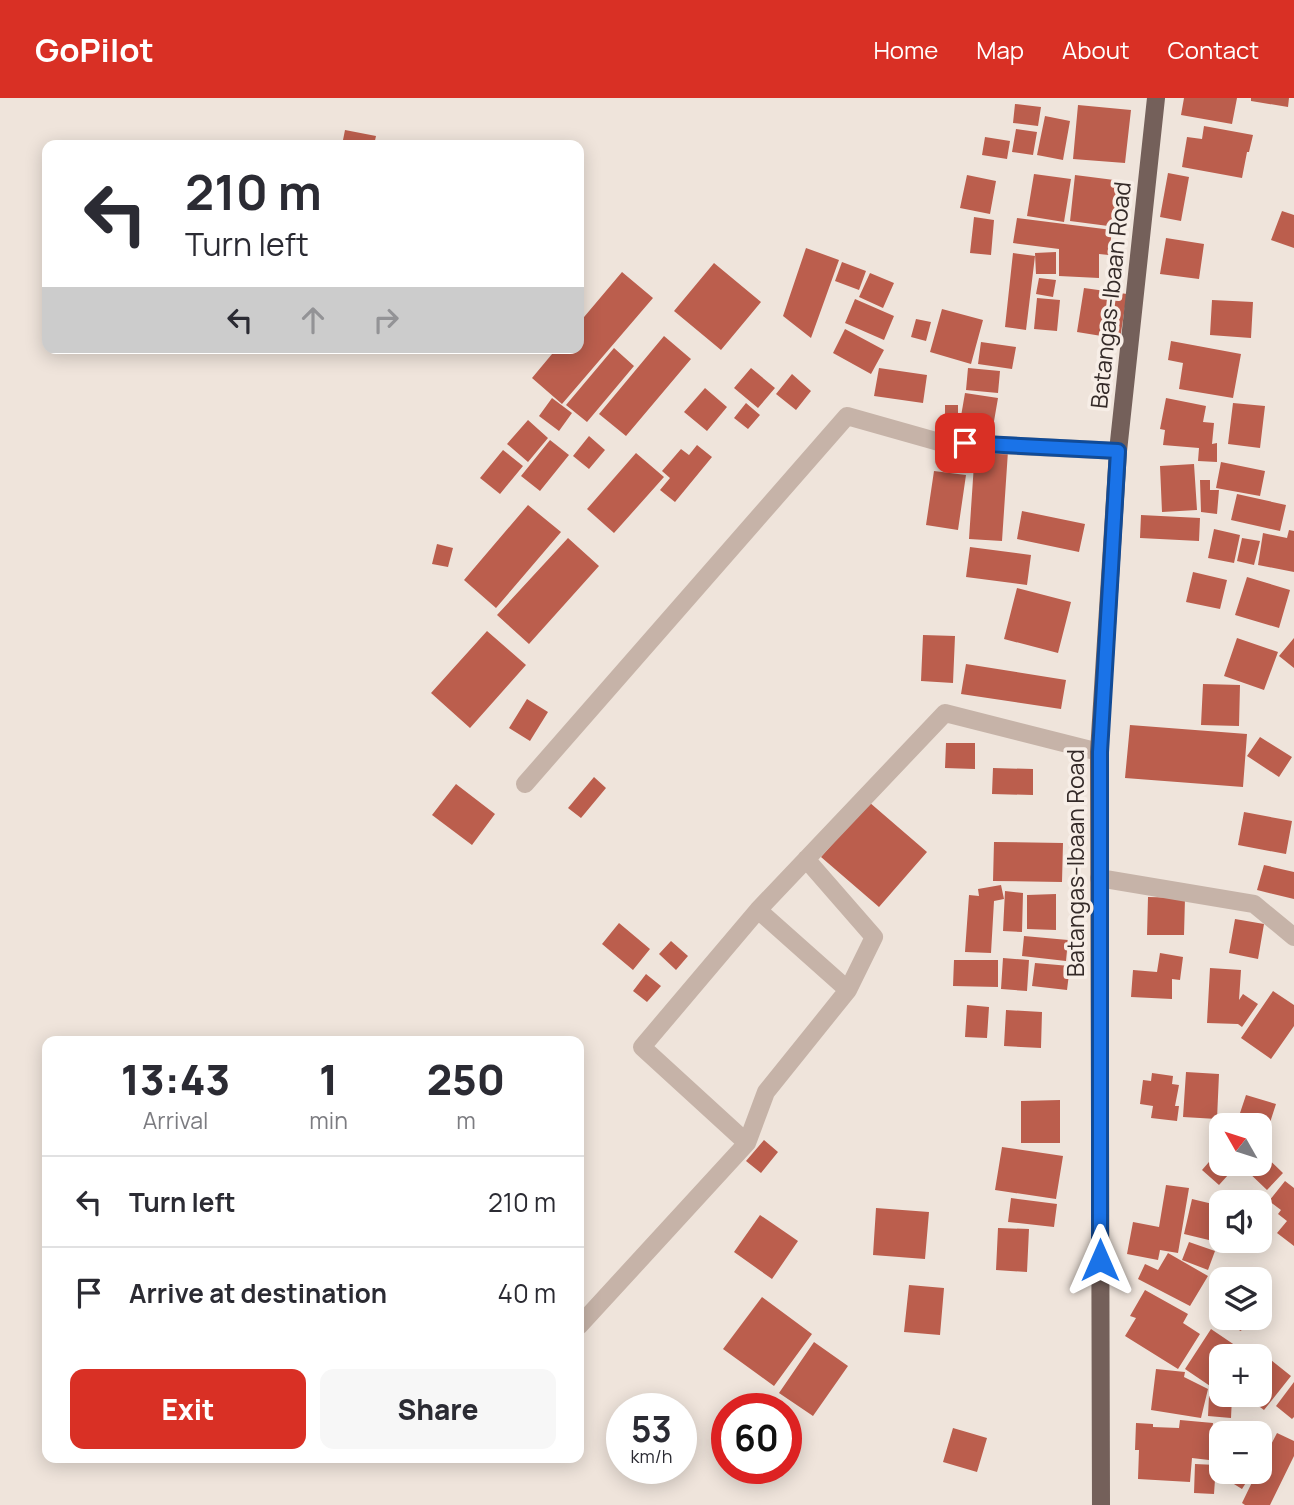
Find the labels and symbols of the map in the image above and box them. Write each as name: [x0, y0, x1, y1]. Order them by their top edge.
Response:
street label: Batangas-Ibaan Road: [1082, 180, 1138, 410]
pin: [935, 413, 995, 473]
street label: Batangas-Ibaan Road: [1059, 749, 1091, 977]
north arrow: [1209, 1113, 1272, 1176]
position arrow: [1063, 1223, 1137, 1297]
speed limit sign: 60: [711, 1393, 802, 1484]

